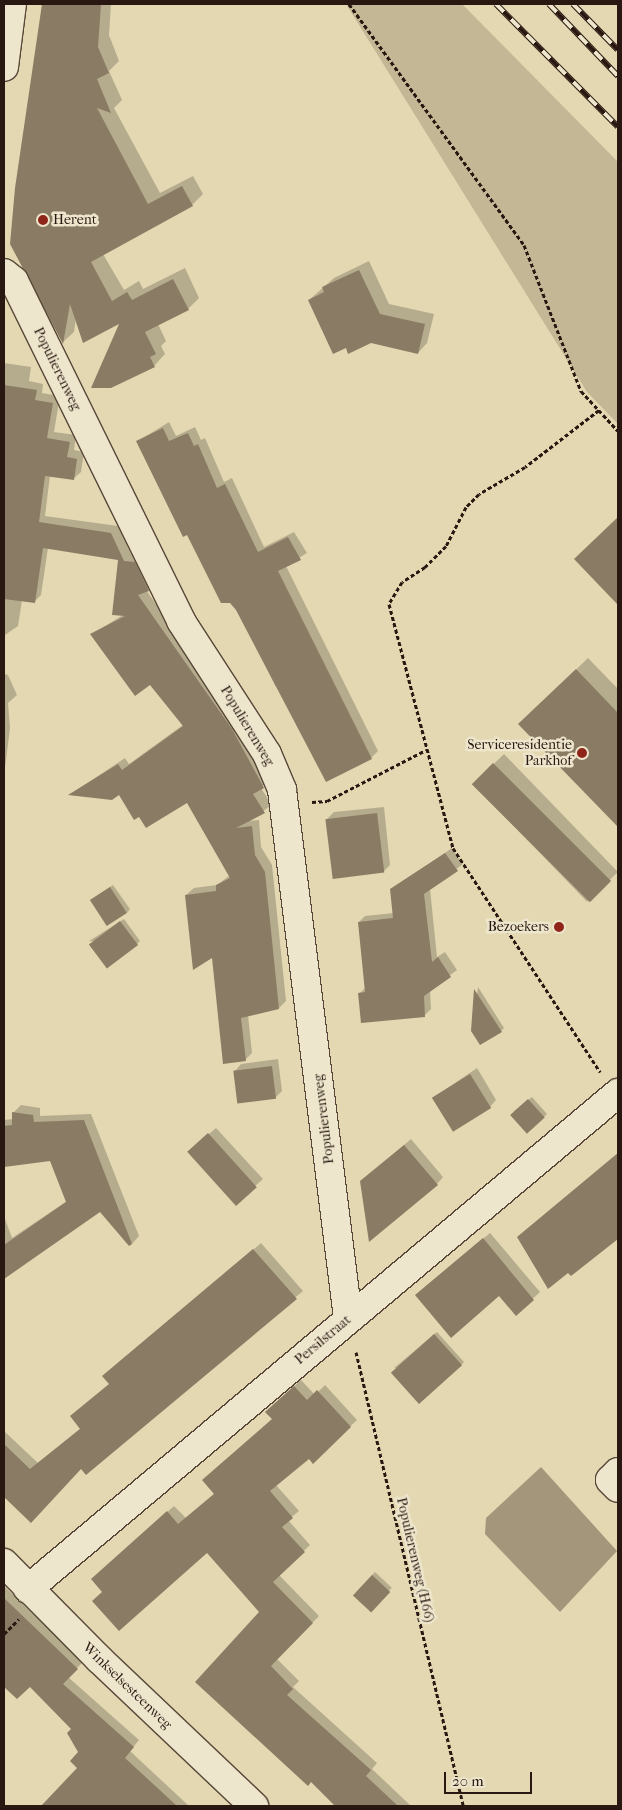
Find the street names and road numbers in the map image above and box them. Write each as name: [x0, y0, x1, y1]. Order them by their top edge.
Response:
street label: Populierenweg: [30, 325, 84, 413]
street label: Populierenweg: [216, 683, 278, 769]
street label: Populierenweg: [310, 1073, 338, 1165]
street label: Persilstraat: [291, 1312, 355, 1368]
street label: Populierenweg (H66): [392, 1496, 438, 1624]
street label: Winkselsesteenweg: [79, 1639, 175, 1733]

